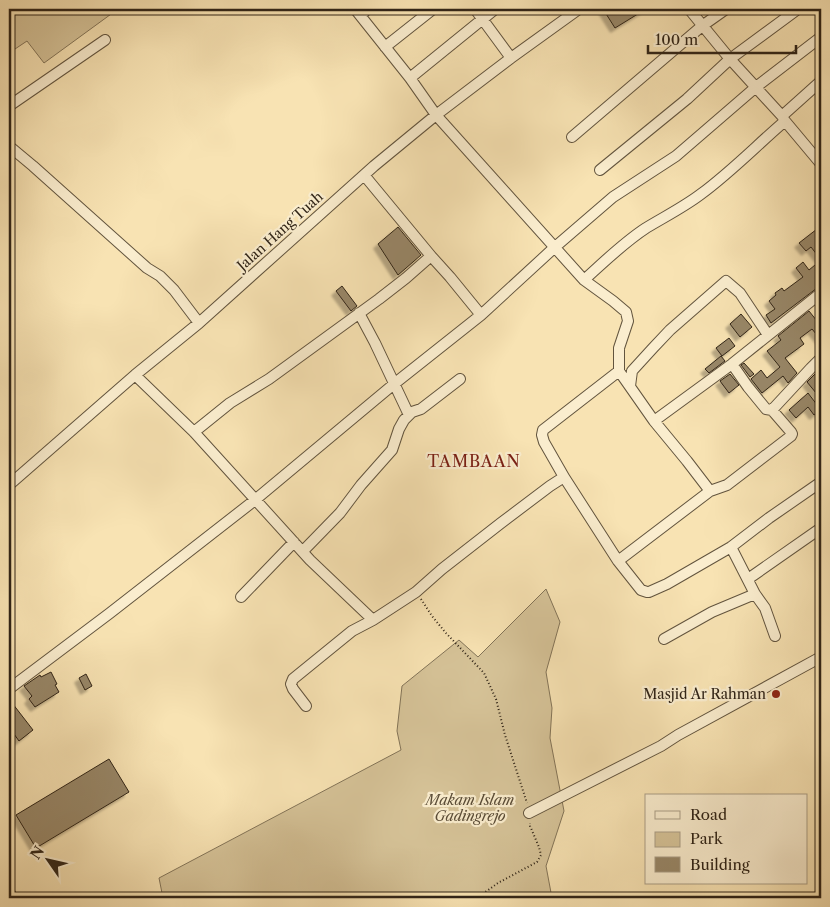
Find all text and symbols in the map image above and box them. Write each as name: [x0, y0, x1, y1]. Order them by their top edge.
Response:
scale bar: [648, 22, 795, 54]
text: 100 m: [655, 30, 698, 49]
street label: Jalan Hang Tuah: [232, 187, 327, 276]
district label: TAMBAAN: [427, 451, 521, 471]
place label: Masjid Ar Rahman: [643, 685, 766, 703]
marker: Masjid Ar Rahman: [770, 688, 782, 700]
park label: Makam Islam Gadingrejo: [424, 791, 514, 825]
legend: [645, 794, 808, 884]
text: Road: [690, 805, 727, 824]
text: Park: [690, 829, 724, 848]
north arrow: [22, 834, 72, 884]
text: N: [26, 843, 48, 863]
text: Building: [690, 855, 750, 874]

